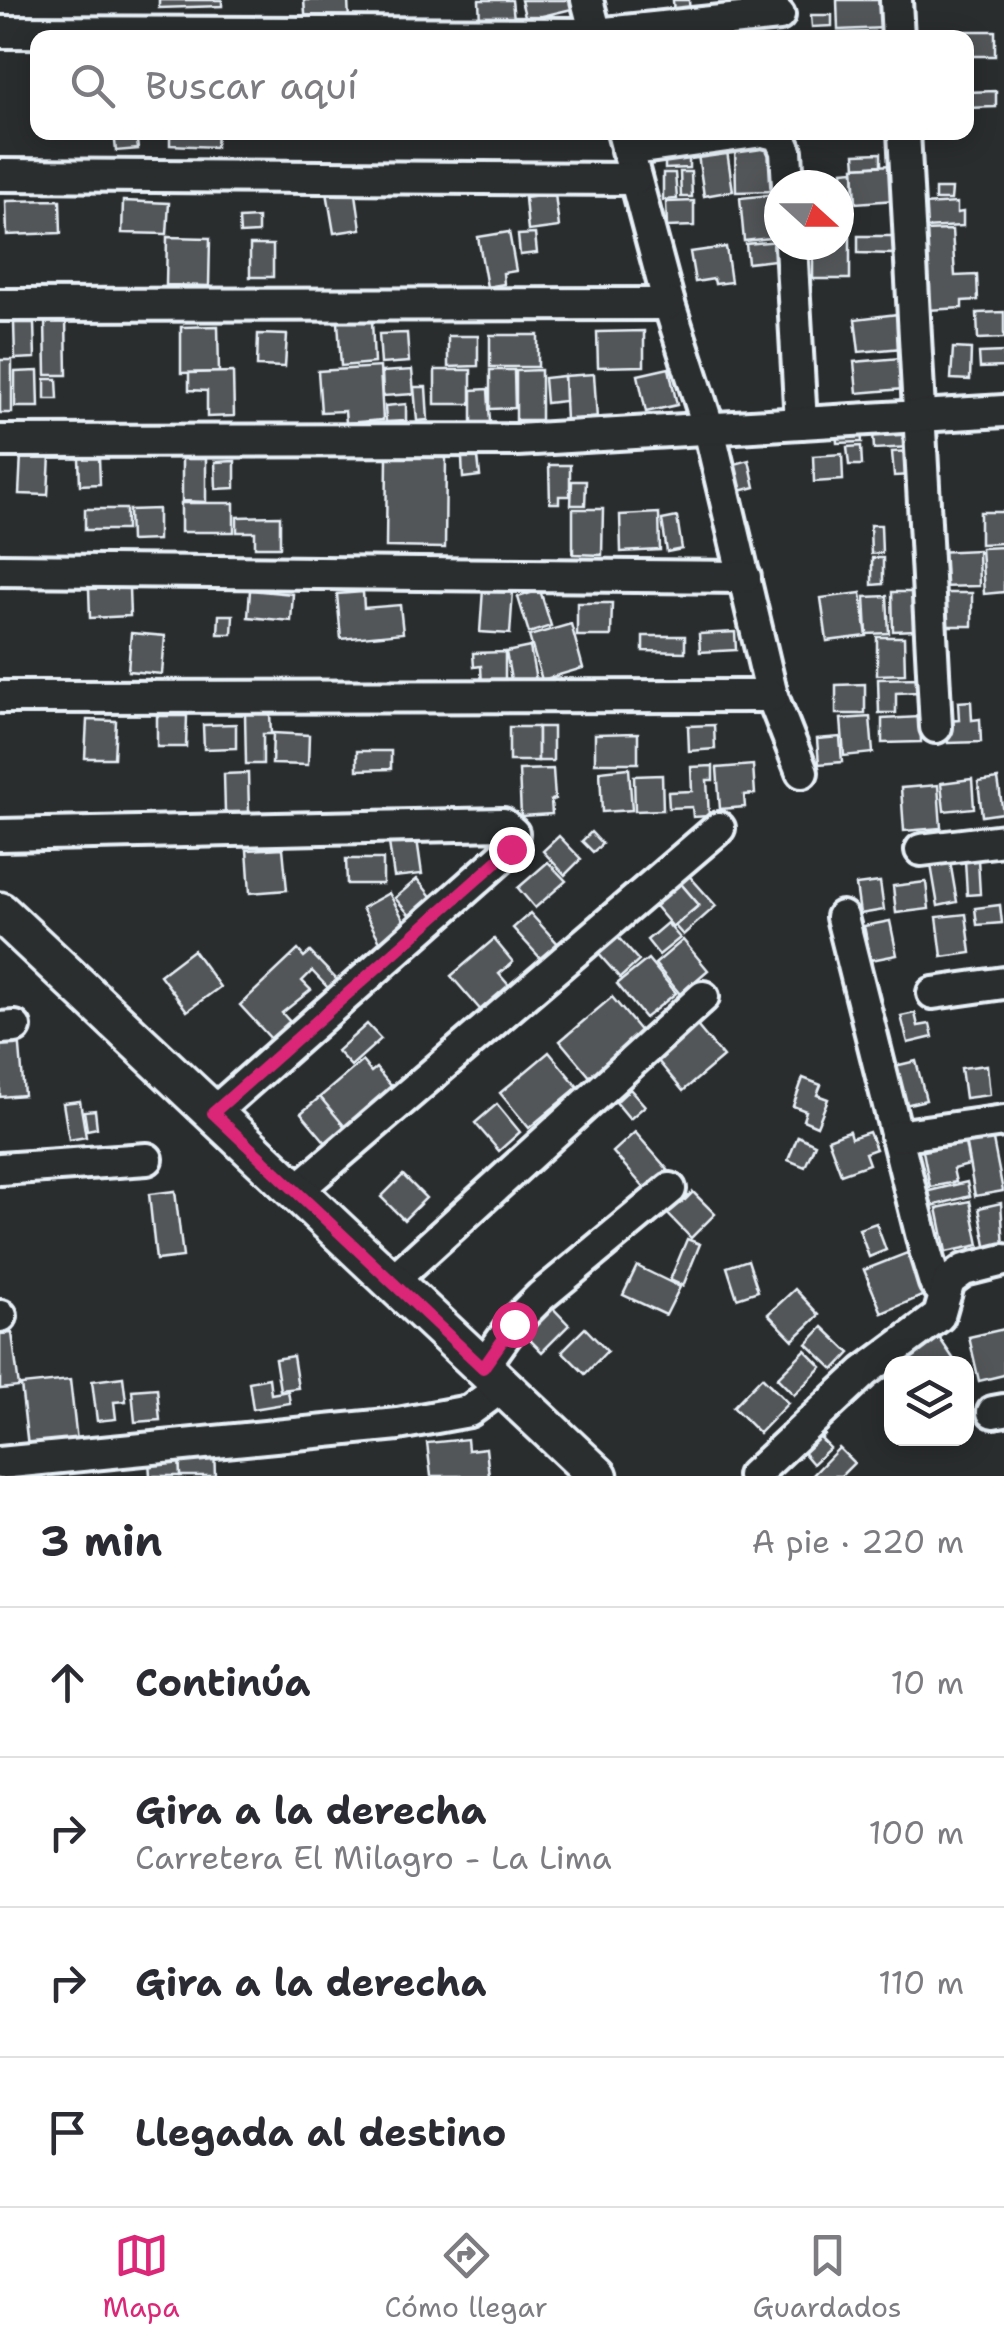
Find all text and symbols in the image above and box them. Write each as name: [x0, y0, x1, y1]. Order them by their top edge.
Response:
search box: [30, 30, 974, 140]
icon: search: [65, 58, 120, 113]
text: Buscar aquí: [145, 60, 358, 111]
north arrow: [764, 170, 854, 260]
route end: [489, 827, 535, 873]
route start: [492, 1302, 538, 1348]
map controls: [884, 1356, 974, 1446]
button: layers: [884, 1356, 974, 1446]
text: 3 min: [40, 1513, 162, 1569]
text: A pie · 220 m: [752, 1520, 964, 1563]
icon: ahead: [40, 1655, 95, 1710]
text: Continúa: [135, 1657, 310, 1708]
text: 10 m: [891, 1661, 964, 1704]
text: Gira a la derecha: [135, 1785, 487, 1836]
icon: right: [40, 1805, 95, 1860]
text: 100 m: [868, 1811, 964, 1854]
text: Carretera El Milagro - La Lima: [135, 1836, 612, 1879]
icon: right: [40, 1955, 95, 2010]
text: Gira a la derecha: [135, 1957, 487, 2008]
text: 110 m: [878, 1961, 964, 2004]
icon: arrive: [40, 2105, 95, 2160]
text: Llegada al destino: [135, 2107, 506, 2158]
tab: Mapa: [102, 2228, 180, 2326]
tab: Cómo llegar: [385, 2228, 548, 2326]
tab: Guardados: [753, 2228, 902, 2326]

